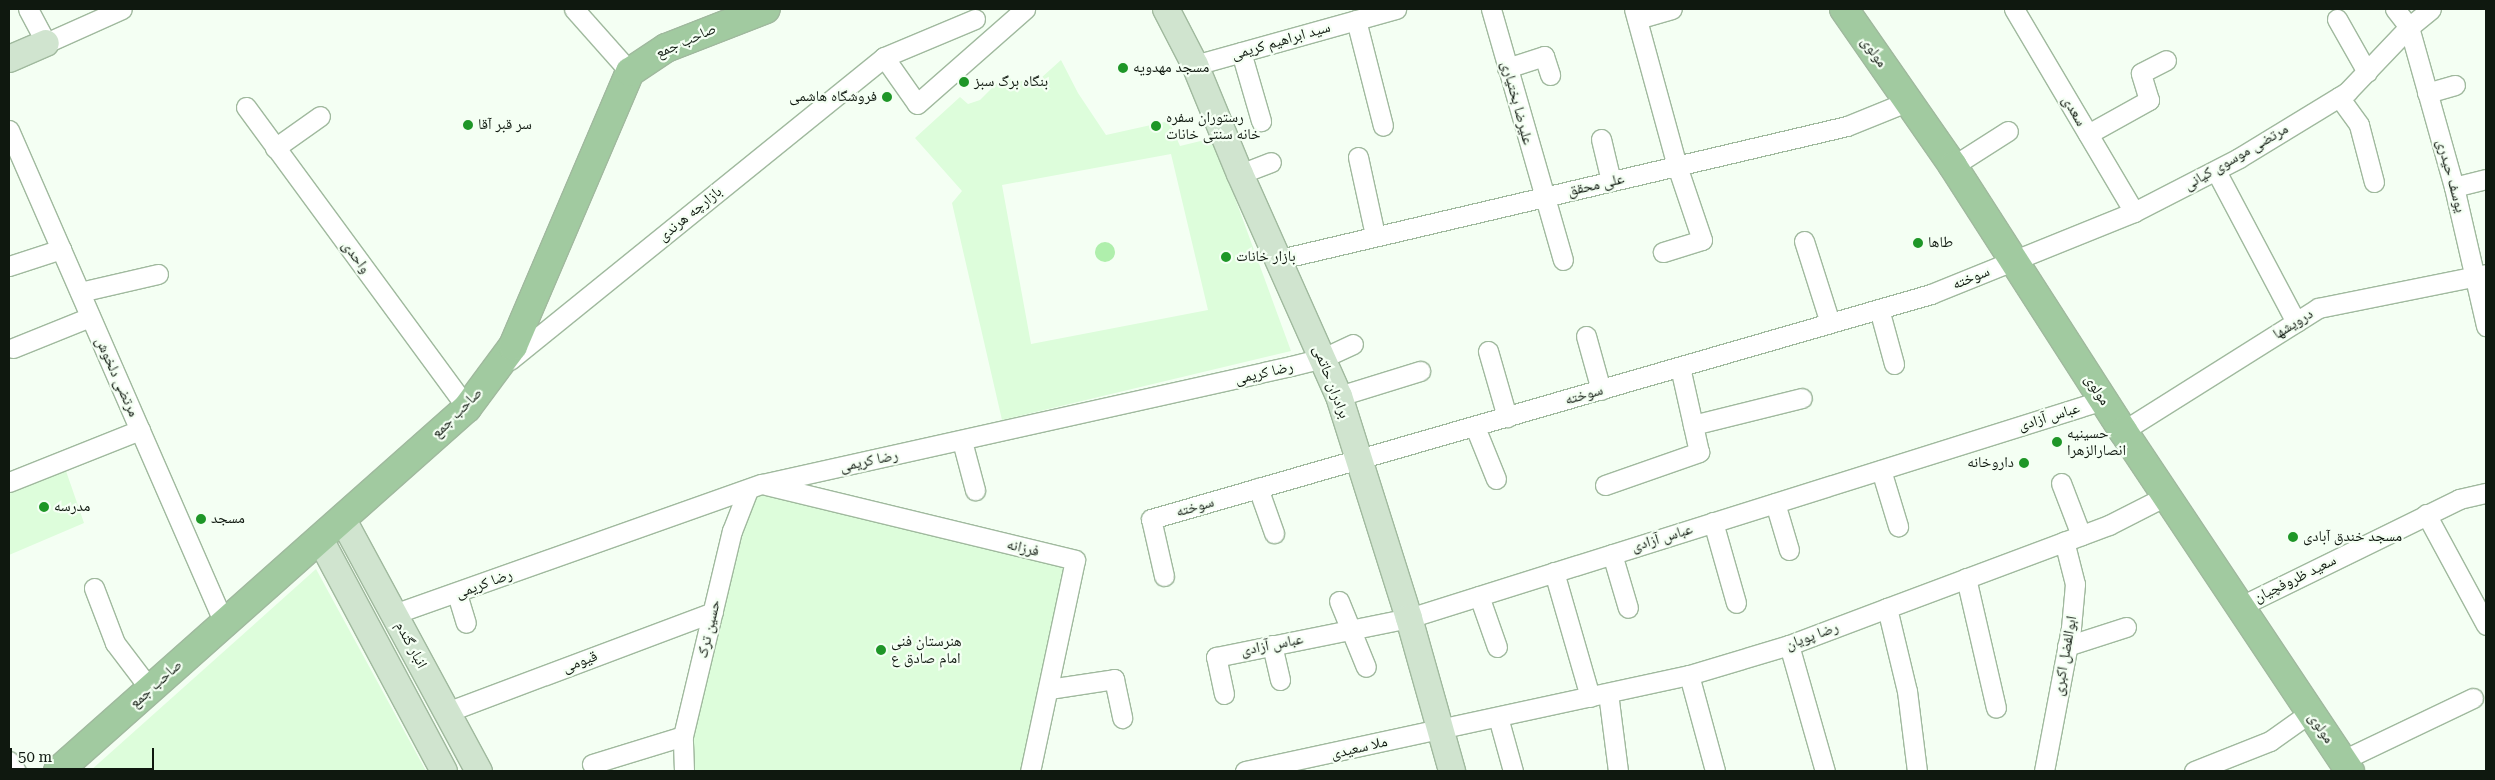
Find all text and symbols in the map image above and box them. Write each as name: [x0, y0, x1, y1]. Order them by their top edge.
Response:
street label: سید ابراهیم کریمی: [1229, 18, 1333, 64]
street label: صاحب جمع: [653, 20, 719, 62]
street label: مولوی: [1857, 33, 1891, 71]
place label: مسجد مهدویه: [1133, 59, 1209, 77]
street label: علیرضا بختیاری: [1497, 59, 1537, 147]
marker: مسجد مهدویه: [1117, 62, 1129, 74]
place label: بنگاه برگ سبز: [974, 73, 1048, 91]
marker: بنگاه برگ سبز: [958, 76, 970, 88]
place label: فروشگاه هاشمی: [789, 88, 877, 106]
marker: فروشگاه هاشمی: [881, 91, 893, 103]
street label: سعدی: [2058, 92, 2090, 130]
place label: رستوران سفره خانه سنتی خانات: [1166, 108, 1261, 143]
place label: سر قبر آقا: [478, 116, 532, 134]
marker: سر قبر آقا: [462, 119, 474, 131]
marker: رستوران سفره خانه سنتی خانات: [1150, 120, 1162, 132]
street label: مرتضی موسوی کیانی: [2181, 120, 2291, 194]
street label: یوسف حیدری: [2433, 137, 2469, 215]
street label: علی محقق: [1566, 170, 1626, 200]
street label: بازارچه هرندی: [654, 183, 726, 245]
place label: طاها: [1928, 234, 1953, 252]
street label: واحدی: [338, 237, 374, 277]
marker: طاها: [1912, 237, 1924, 249]
place label: بازار خانات: [1236, 248, 1296, 266]
marker: بازار خانات: [1220, 251, 1232, 263]
street label: سوخته: [1950, 262, 1992, 294]
street label: درویشها: [2270, 305, 2316, 343]
street label: مرتضی دلخوش: [91, 334, 143, 420]
street label: برادران حاتمی: [1309, 343, 1353, 421]
street label: رضا کریمی: [1233, 358, 1295, 388]
street label: مولوی: [2080, 371, 2114, 409]
street label: سوخته: [1563, 381, 1605, 409]
street label: صاحب جمع: [428, 384, 486, 442]
street label: عباس آزادی: [2016, 399, 2082, 435]
place label: حسینیه انصارالزهرا: [2067, 424, 2126, 459]
marker: حسینیه انصارالزهرا: [2051, 436, 2063, 448]
street label: رضا کریمی: [838, 446, 900, 476]
place label: داروخانه: [1967, 454, 2014, 472]
marker: داروخانه: [2018, 457, 2030, 469]
street label: سوخته: [1174, 493, 1216, 521]
place label: مدرسه: [54, 498, 90, 516]
marker: مدرسه: [38, 501, 50, 513]
place label: مسجد: [211, 510, 245, 528]
marker: مسجد: [195, 513, 207, 525]
street label: عباس آزادی: [1629, 520, 1695, 556]
place label: مسجد خندق آبادی: [2303, 528, 2402, 546]
marker: مسجد خندق آبادی: [2287, 531, 2299, 543]
street label: فرزانه: [1005, 535, 1041, 561]
street label: سعید ظروفچیان: [2251, 551, 2339, 607]
street label: رضا کریمی: [453, 565, 515, 603]
street label: حسین ترک: [694, 598, 724, 660]
street label: ابوالفضل اکبری: [2049, 615, 2081, 697]
street label: انبار گندم: [391, 618, 431, 672]
street label: رضا پویان: [1783, 618, 1841, 654]
street label: عباس آزادی: [1239, 630, 1305, 660]
place label: هنرستان فنی امام صادق ع: [891, 632, 962, 667]
marker: هنرستان فنی امام صادق ع: [875, 644, 887, 656]
street label: قیومی: [560, 647, 600, 677]
street label: صاحب جمع: [126, 656, 186, 712]
street label: مولوی: [2304, 709, 2338, 747]
street label: ملا سعیدی: [1329, 733, 1389, 763]
scale bar: [12, 738, 156, 770]
text: 50 m: [18, 748, 52, 766]

